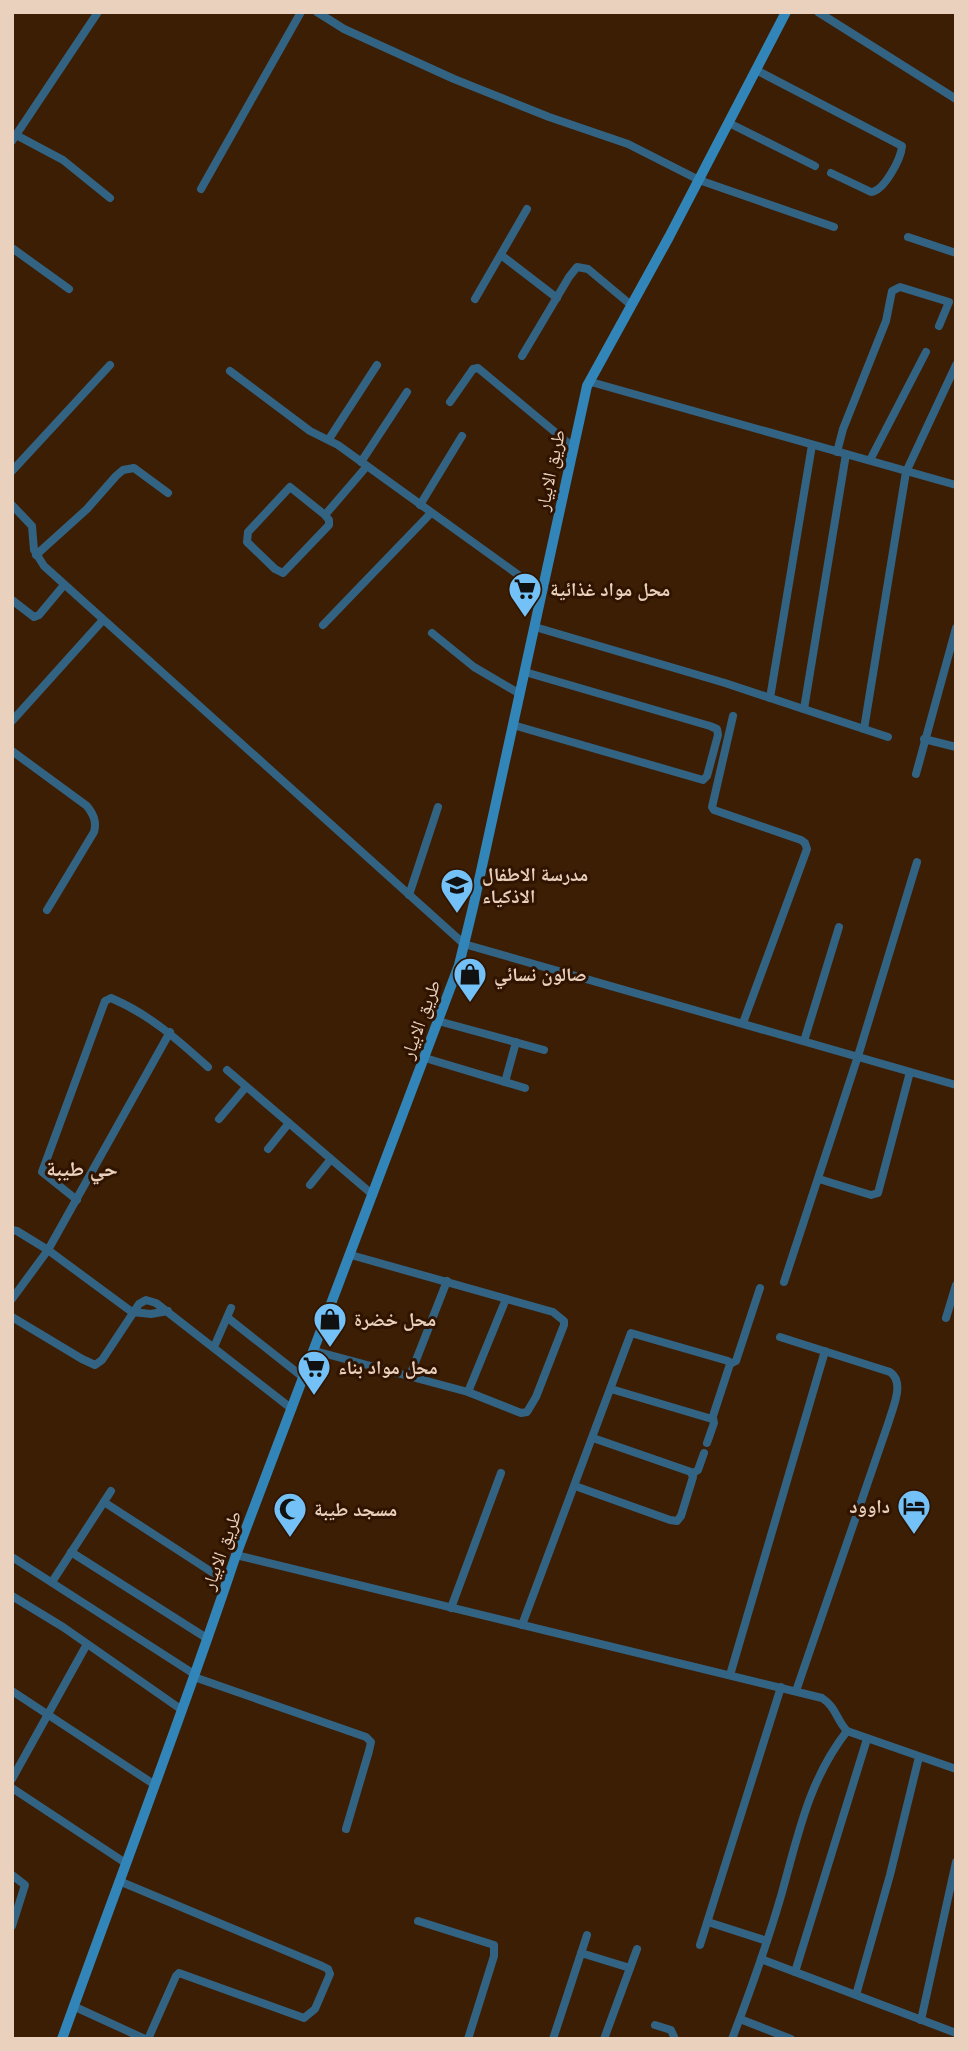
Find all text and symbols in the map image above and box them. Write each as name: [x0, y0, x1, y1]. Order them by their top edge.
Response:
street label: طريق الابيار: [529, 427, 571, 514]
supermarket icon: محل مواد غذائية: [506, 570, 544, 619]
place label: محل مواد غذائية: [550, 576, 670, 602]
place label: مدرسة الاطفال الاذكياء: [482, 861, 588, 909]
school or university icon: مدرسة الاطفال الاذكياء: [438, 866, 476, 915]
shop icon: صالون نسائي: [451, 955, 489, 1004]
place label: صالون نسائي: [494, 961, 587, 990]
street label: طريق الابيار: [393, 976, 446, 1063]
district label: حي طيبة: [46, 1154, 118, 1185]
shop icon: محل خضرة: [311, 1300, 349, 1349]
place label: محل خضرة: [354, 1306, 436, 1332]
supermarket icon: محل مواد بناء: [295, 1348, 333, 1397]
place label: محل مواد بناء: [338, 1354, 438, 1380]
hotel icon: داوود: [895, 1487, 933, 1536]
mosque icon: مسجد طيبة: [271, 1490, 309, 1539]
place label: داوود: [849, 1493, 890, 1519]
place label: مسجد طيبة: [314, 1496, 397, 1522]
street label: طريق الابيار: [194, 1507, 247, 1594]

